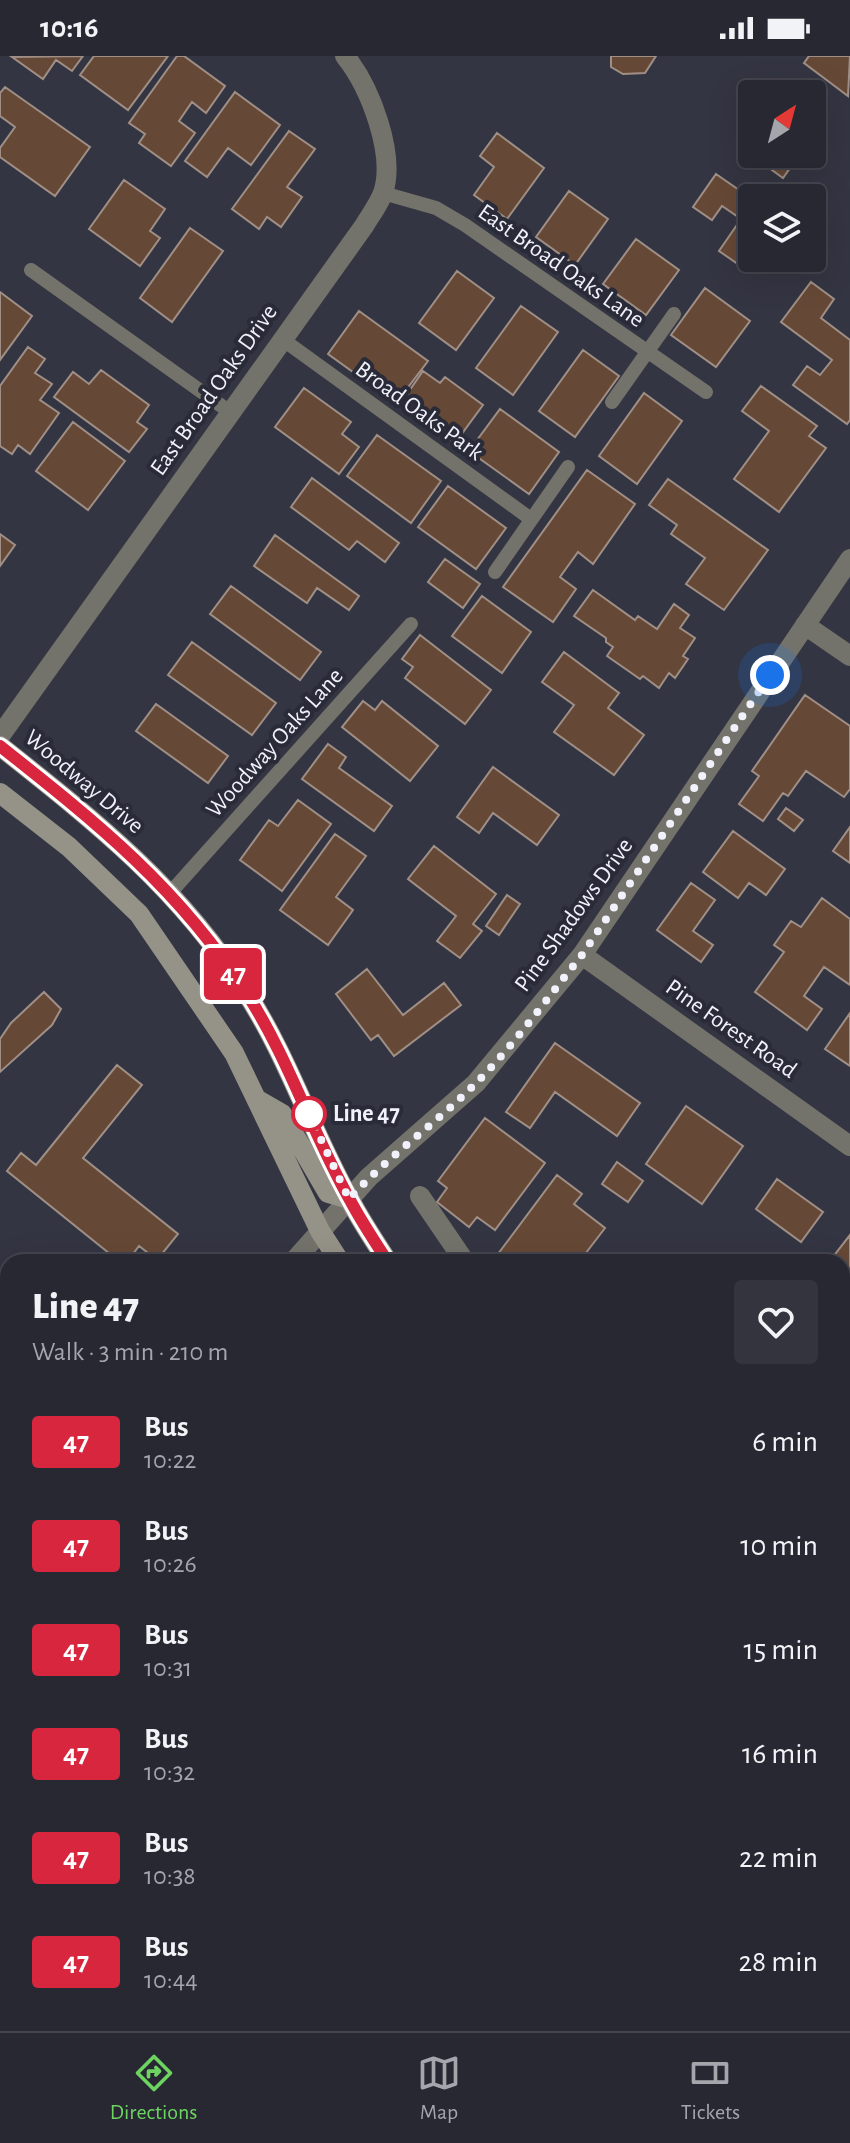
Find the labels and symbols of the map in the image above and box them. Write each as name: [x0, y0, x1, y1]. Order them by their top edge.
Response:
north arrow: [738, 80, 826, 168]
street label: East Broad Oaks Lane: [474, 200, 648, 332]
street label: East Broad Oaks Drive: [146, 300, 282, 480]
street label: Broad Oaks Park: [351, 357, 487, 465]
your location: [750, 655, 790, 695]
street label: Woodway Oaks Lane: [202, 664, 348, 822]
street label: Woodway Drive: [20, 726, 148, 838]
street label: Pine Shadows Drive: [510, 834, 638, 996]
line badge: 47: [197, 948, 269, 1000]
street label: Pine Forest Road: [661, 975, 801, 1083]
marker: Line 47: [292, 1097, 326, 1131]
place label: Line 47: [333, 1102, 400, 1126]

